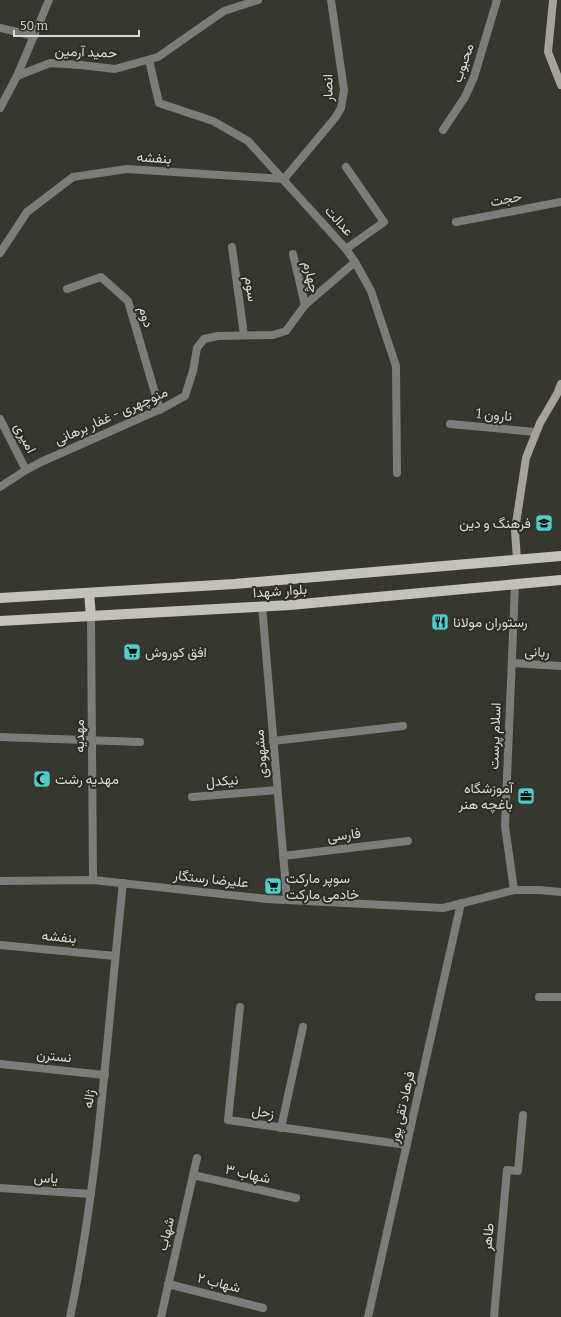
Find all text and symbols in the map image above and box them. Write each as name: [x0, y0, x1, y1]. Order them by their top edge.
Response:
scale bar: [14, 12, 139, 38]
text: 50 m: [20, 19, 49, 33]
street label: محبوب: [448, 41, 478, 85]
street label: حمید آرمین: [54, 42, 118, 62]
street label: انصار: [319, 74, 337, 103]
street label: بنفشه: [136, 148, 172, 168]
street label: حجت: [489, 188, 523, 210]
street label: عدالت: [321, 202, 357, 240]
street label: چهارم: [298, 259, 323, 295]
street label: سوم: [241, 275, 261, 303]
street label: دوم: [135, 304, 157, 330]
street label: منوچهری - غفار برهانی: [52, 383, 171, 450]
street label: نارون 1: [475, 405, 513, 425]
street label: امیری: [10, 420, 40, 456]
school or university icon: فرهنگ و دین: [534, 513, 554, 533]
place label: فرهنگ و دین: [459, 515, 531, 532]
street label: بلوار شهدا: [252, 581, 308, 601]
restaurant icon: رستوران مولانا: [430, 612, 450, 632]
place label: رستوران مولانا: [453, 614, 528, 631]
supermarket icon: افق کوروش: [122, 642, 142, 662]
street label: ربانی: [524, 643, 550, 661]
place label: افق کوروش: [145, 644, 207, 661]
street label: اسلام پرست: [485, 702, 506, 770]
street label: مهدیه: [71, 719, 88, 753]
street label: مشهودی: [250, 729, 272, 779]
mosque icon: مهدیه رشت: [32, 769, 52, 789]
place label: مهدیه رشت: [55, 771, 119, 788]
street label: نیکدل: [205, 771, 239, 792]
place label: آموزشگاه باغچه هنر: [457, 780, 515, 814]
office icon: آموزشگاه باغچه هنر: [516, 786, 536, 806]
street label: فارسی: [326, 824, 362, 846]
street label: علیرضا رستگار: [172, 866, 249, 891]
place label: سوپر مارکت خادمی مارکت: [286, 870, 359, 903]
supermarket icon: سوپر مارکت خادمی مارکت: [263, 876, 283, 896]
street label: بنفشه: [41, 927, 77, 947]
street label: نسترن: [36, 1046, 72, 1066]
street label: فرهاد تقی پور: [385, 1069, 419, 1146]
street label: ژاله: [79, 1088, 99, 1109]
street label: زحل: [251, 1102, 276, 1122]
street label: شهاب ۳: [224, 1161, 272, 1187]
street label: یاس: [33, 1169, 59, 1187]
street label: شهاب: [154, 1216, 178, 1252]
street label: طاهر: [478, 1222, 498, 1253]
street label: شهاب ۲: [196, 1269, 242, 1297]

